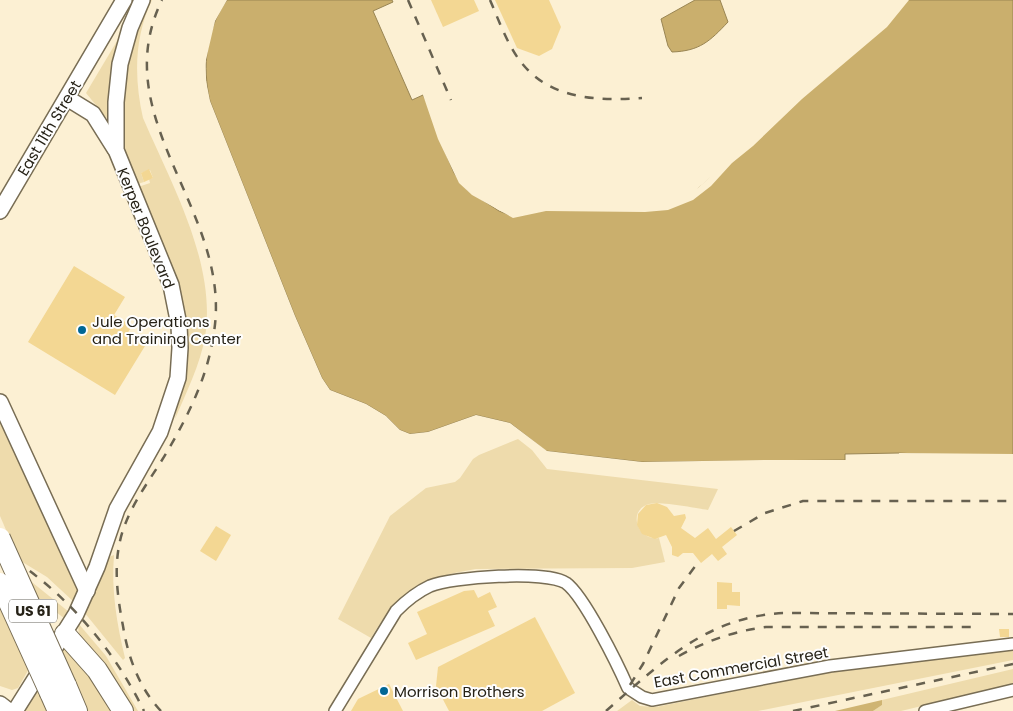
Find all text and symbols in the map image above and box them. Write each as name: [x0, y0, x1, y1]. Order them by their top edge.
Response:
street label: East 11th Street: [12, 76, 86, 180]
street label: Kerper Boulevard: [112, 164, 180, 292]
place label: Jule Operations and Training Center: [92, 311, 242, 349]
marker: Jule Operations and Training Center: [76, 324, 88, 336]
road number: US 61: [9, 600, 57, 622]
street label: East Commercial Street: [652, 641, 830, 693]
place label: Morrison Brothers: [394, 681, 525, 702]
marker: Morrison Brothers: [378, 685, 390, 697]

